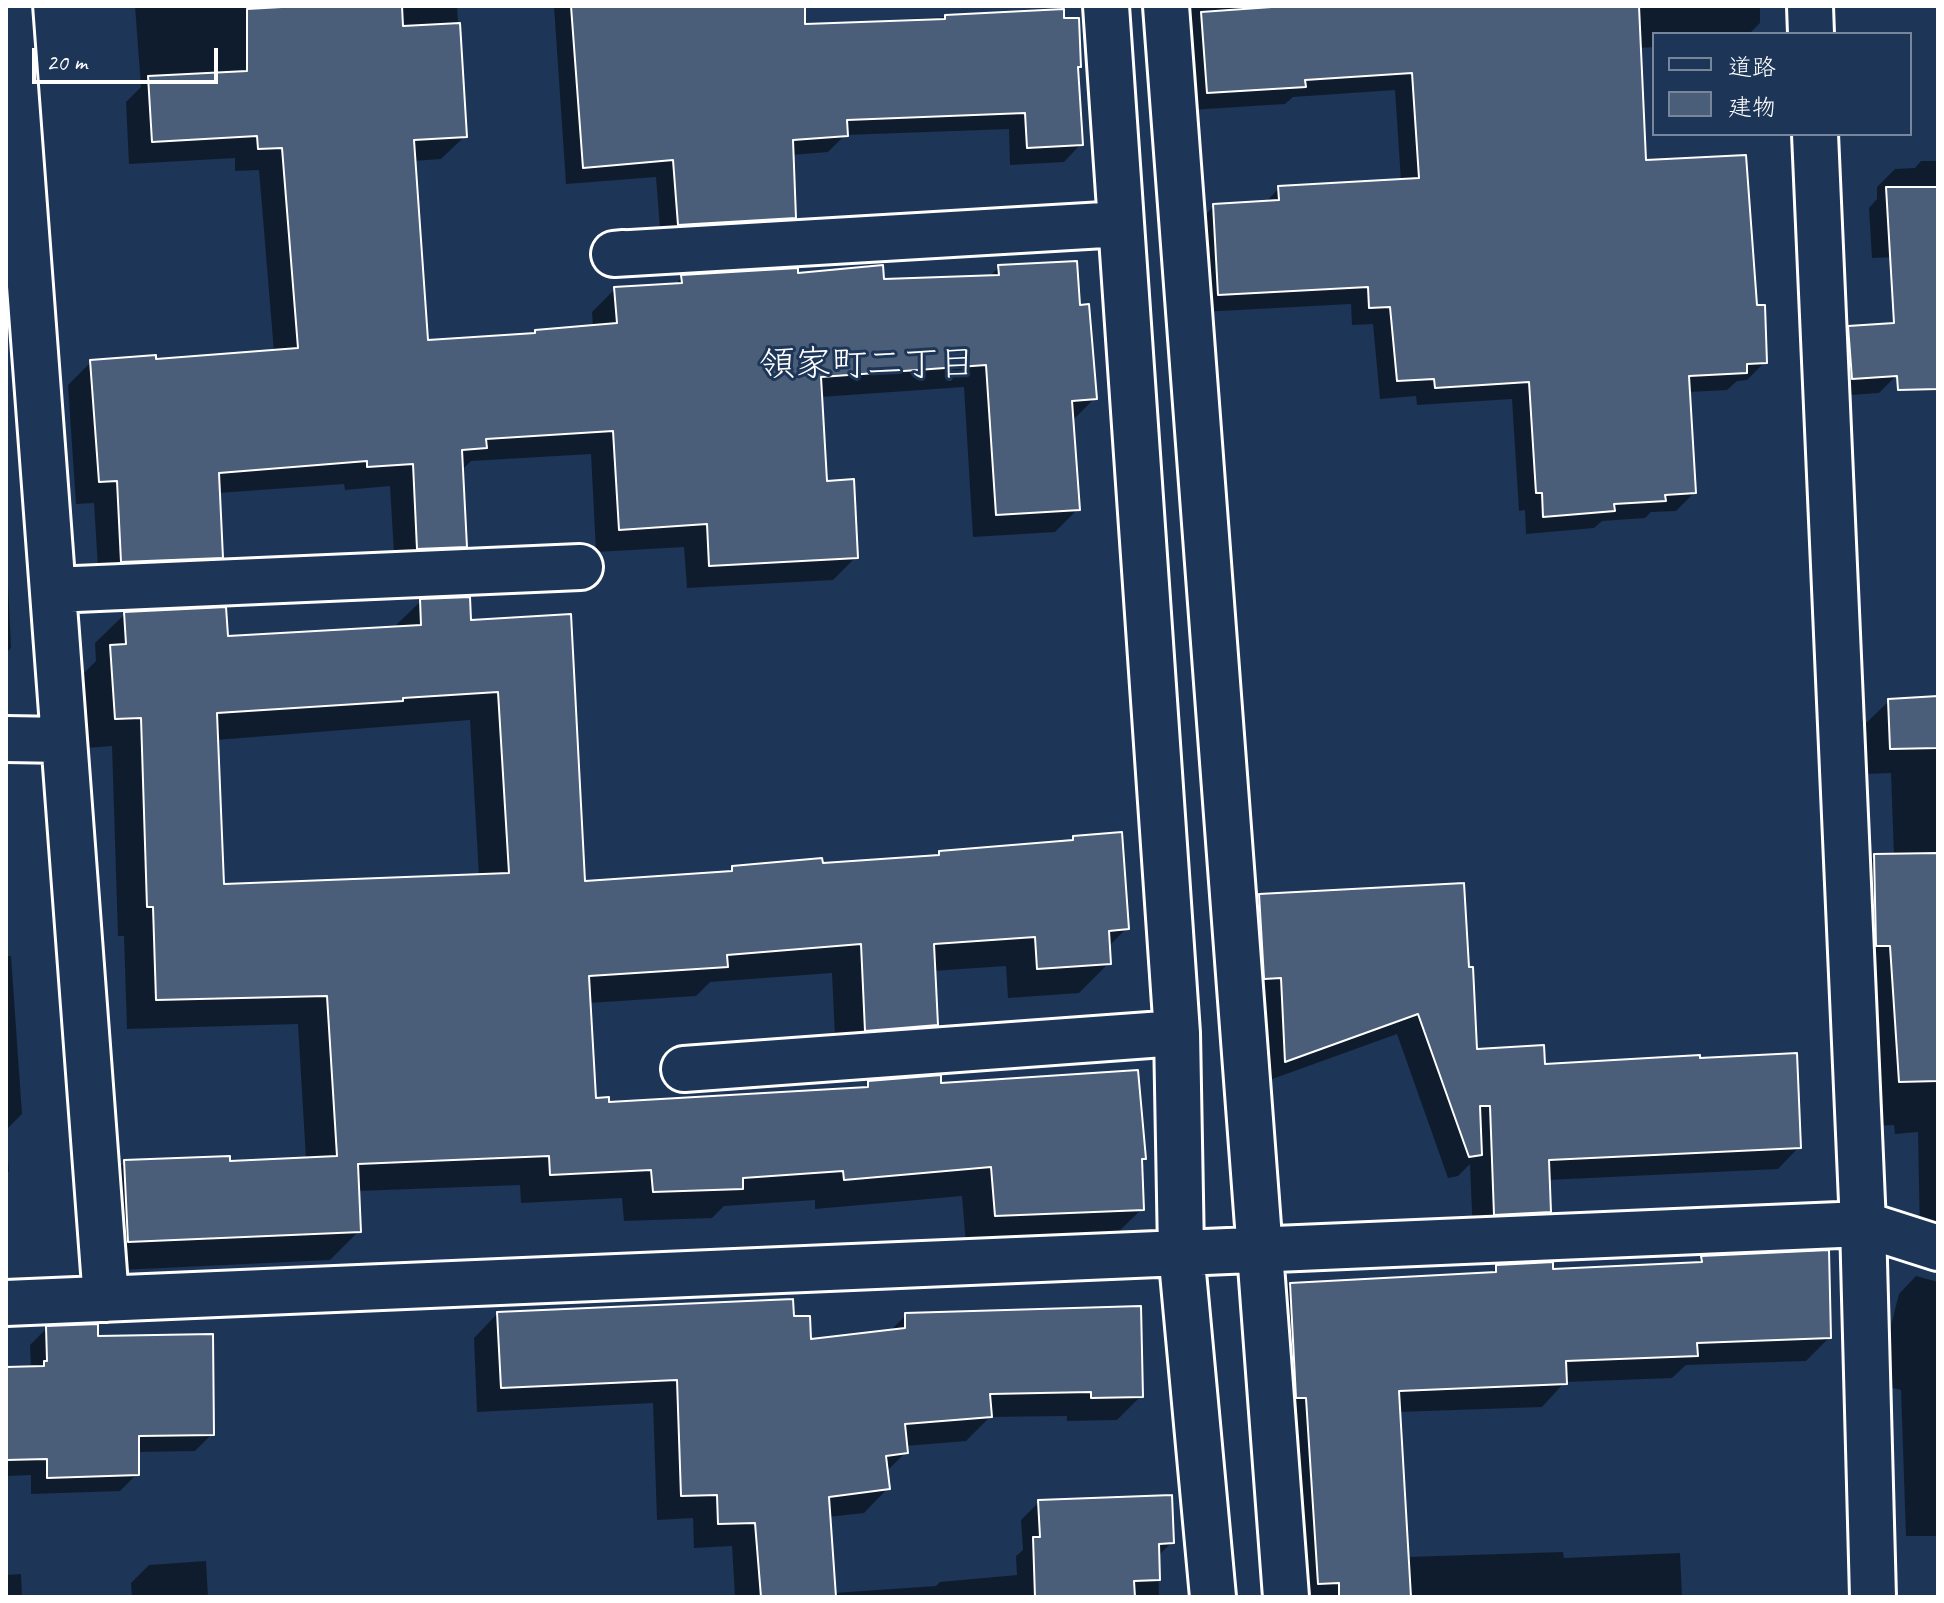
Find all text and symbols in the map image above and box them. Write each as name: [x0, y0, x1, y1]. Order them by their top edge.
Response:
scale bar: [36, 32, 222, 82]
legend: [1652, 32, 1912, 136]
text: 20 m: [46, 47, 87, 77]
text: 道路: [1728, 52, 1776, 82]
text: 建物: [1728, 92, 1776, 122]
district label: 領家町二丁目: [759, 344, 975, 388]

